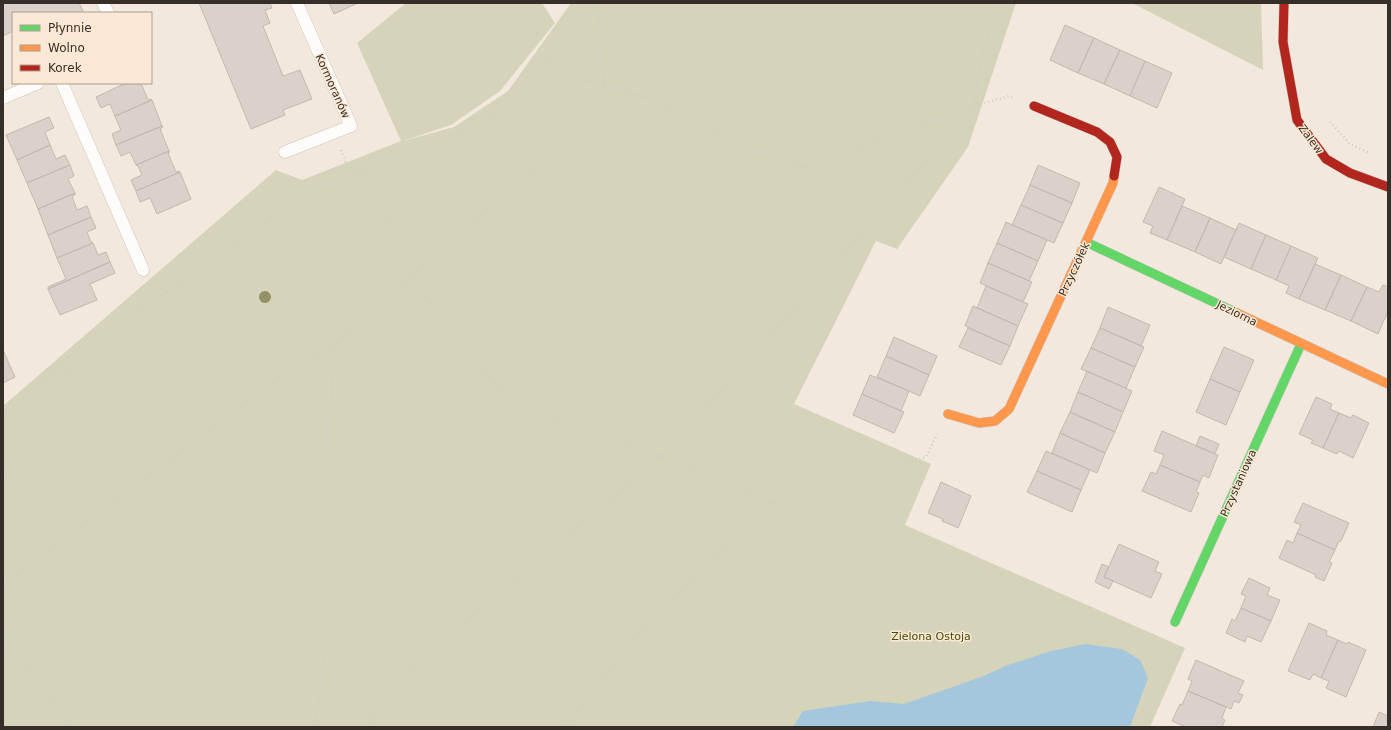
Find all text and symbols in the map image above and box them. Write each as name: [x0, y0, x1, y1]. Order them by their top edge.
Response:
legend: [12, 12, 152, 84]
text: Płynnie: [48, 21, 92, 35]
text: Wolno: [48, 41, 85, 55]
street label: Kormoranów: [313, 52, 353, 120]
text: Korek: [48, 61, 82, 75]
street label: Zalew: [1296, 122, 1326, 157]
street label: Przyczółek: [1056, 240, 1093, 298]
street label: Jeziorna: [1213, 298, 1259, 329]
street label: Przystaniowa: [1218, 447, 1259, 519]
park label: Zielona Ostoja: [891, 630, 971, 643]

